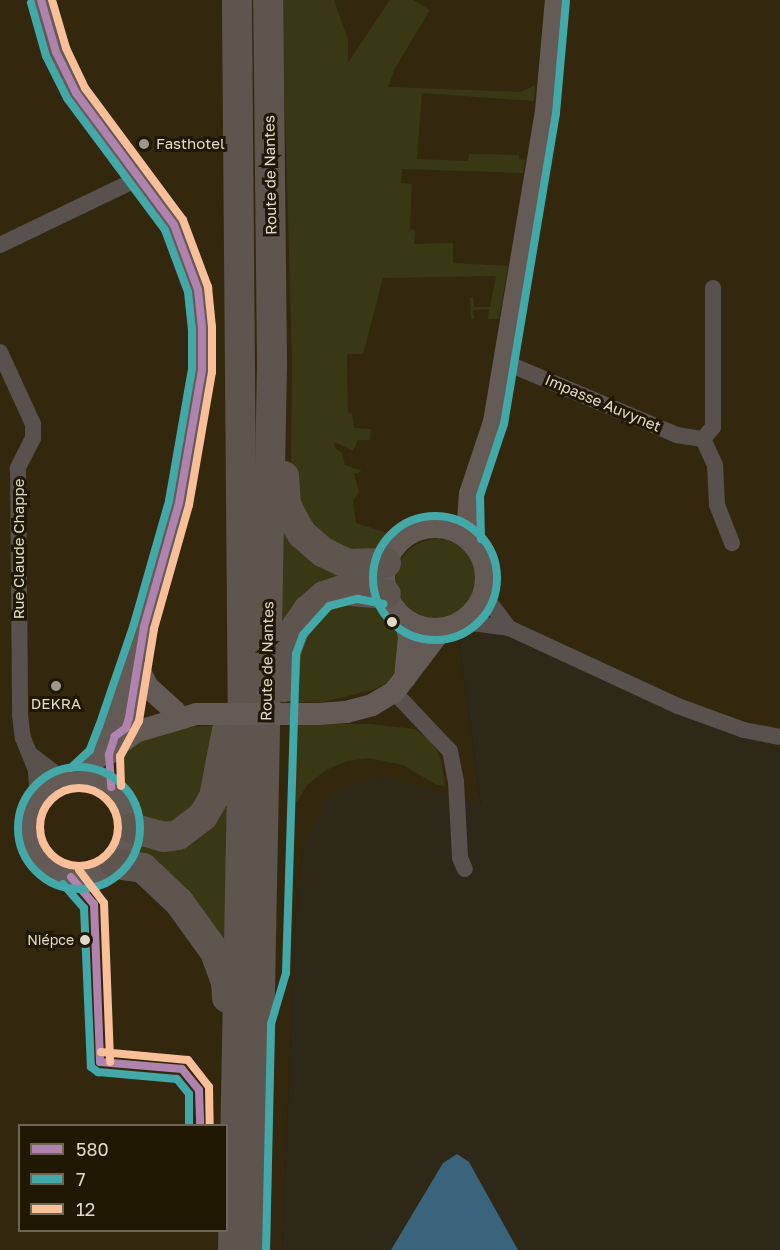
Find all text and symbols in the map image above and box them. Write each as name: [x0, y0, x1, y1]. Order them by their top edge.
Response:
street label: Route de Nantes: [260, 115, 280, 235]
place label: Fasthotel: [156, 135, 225, 153]
marker: Fasthotel: [137, 137, 151, 151]
street label: Impasse Auvynet: [542, 370, 664, 436]
street label: Rue Claude Chappe: [10, 479, 28, 619]
street label: Route de Nantes: [257, 601, 277, 721]
unlabelled marker: [386, 616, 398, 628]
marker: DEKRA: [49, 679, 63, 693]
place label: DEKRA: [31, 695, 81, 713]
place label: Niépce: [27, 932, 74, 948]
marker: Niépce: [79, 934, 91, 946]
legend: [18, 1124, 228, 1232]
text: 580: [76, 1138, 109, 1160]
text: 7: [76, 1168, 86, 1190]
text: 12: [76, 1198, 95, 1220]

